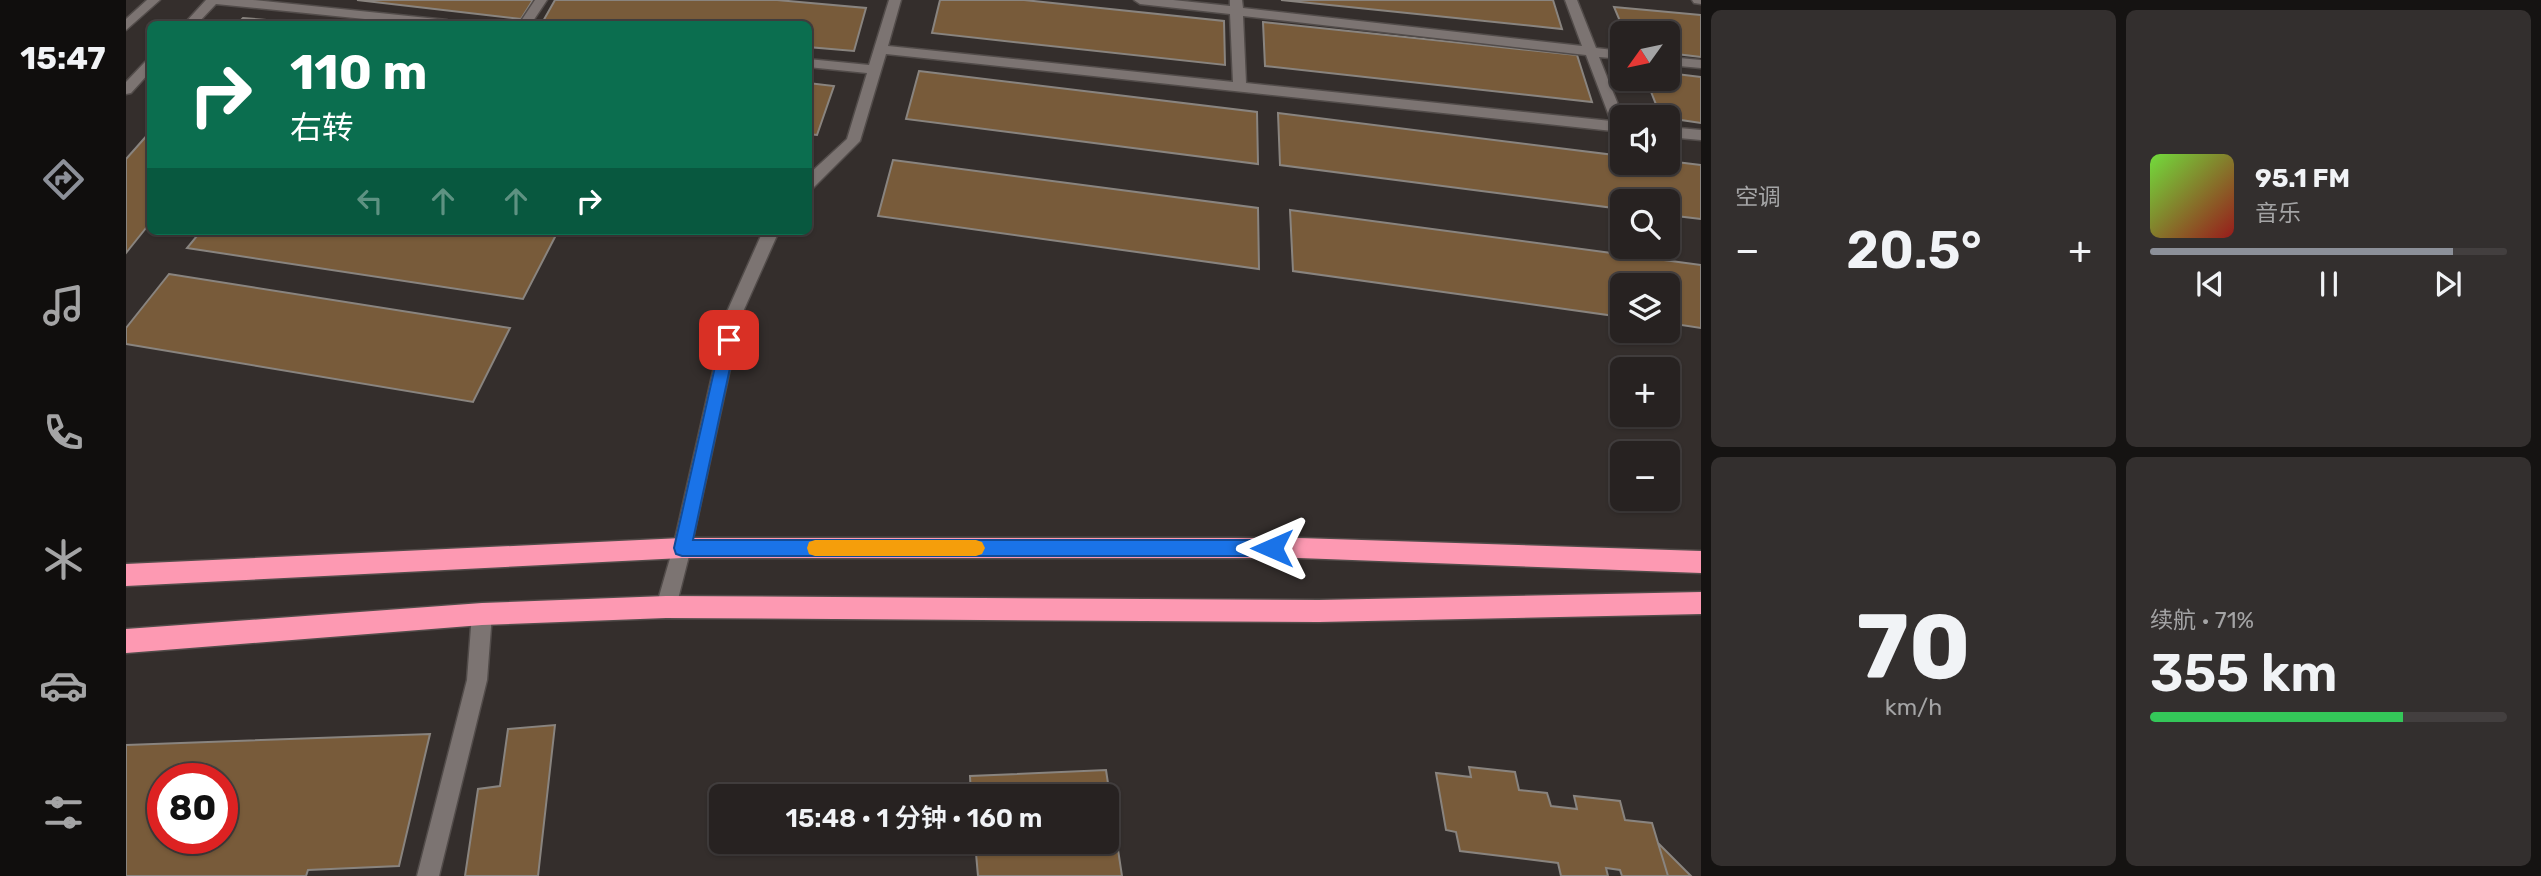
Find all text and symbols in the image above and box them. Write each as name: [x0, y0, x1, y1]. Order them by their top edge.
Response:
north arrow: [1610, 21, 1680, 91]
map controls: [1610, 21, 1680, 511]
text: 15:47: [20, 39, 106, 77]
text: 110 m: [290, 43, 427, 101]
icon: right: [175, 49, 266, 140]
button: sound: [1610, 105, 1680, 175]
text: 右转: [290, 109, 354, 147]
icon: directions: [39, 155, 88, 204]
text: 95.1 FM: [2255, 163, 2350, 194]
icon: left: [351, 182, 389, 220]
icon: ahead: [424, 182, 462, 220]
icon: ahead: [497, 182, 535, 220]
icon: right: [570, 182, 608, 220]
text: 空调: [1735, 183, 1781, 211]
button: search: [1610, 189, 1680, 259]
text: 音乐: [2255, 199, 2301, 227]
text: 20.5°: [1846, 219, 1982, 281]
text: −: [1735, 227, 1760, 273]
text: +: [2068, 227, 2092, 273]
icon: previous: [2191, 265, 2229, 303]
icon: pause: [2310, 265, 2348, 303]
icon: next: [2429, 265, 2467, 303]
button: layers: [1610, 273, 1680, 343]
icon: music: [39, 281, 88, 330]
pin: [699, 310, 759, 370]
icon: arrive: [710, 321, 748, 359]
button: +: [1610, 357, 1680, 427]
icon: phone: [39, 408, 88, 457]
button: −: [1610, 441, 1680, 511]
position arrow: [1235, 511, 1309, 585]
icon: climate: [39, 535, 88, 584]
text: 70: [1856, 593, 1971, 701]
text: 续航 · 71%: [2150, 606, 2254, 634]
text: 355 km: [2150, 642, 2337, 704]
icon: car: [39, 661, 88, 710]
text: km/h: [1885, 693, 1942, 721]
speed limit sign: 80: [147, 763, 238, 854]
icon: filters: [39, 788, 88, 837]
text: 15:48 · 1 分钟 · 160 m: [785, 803, 1043, 834]

